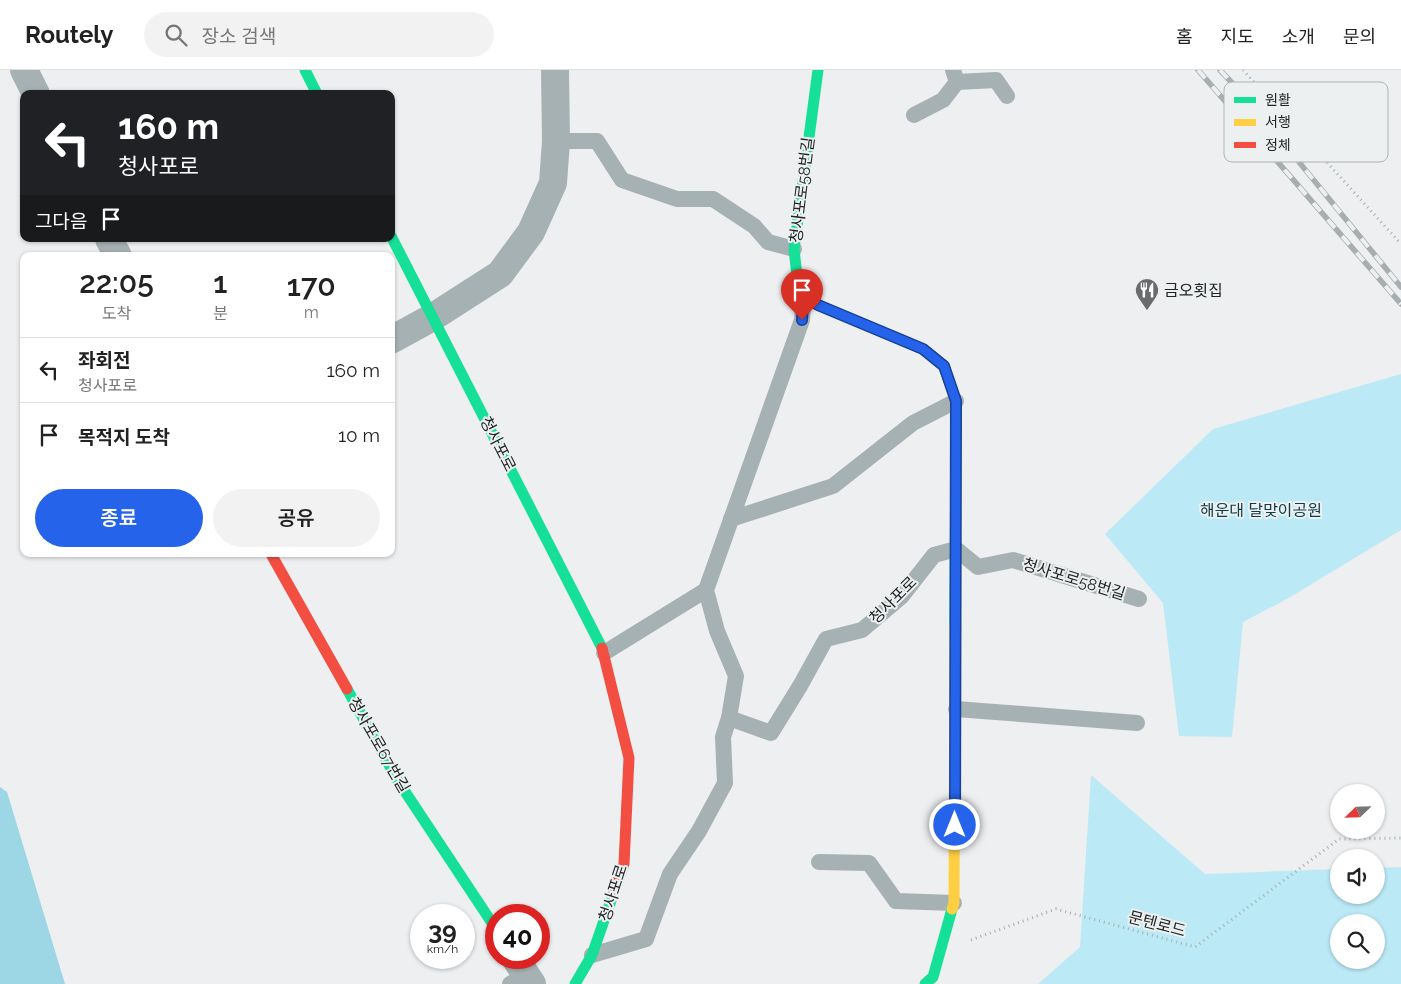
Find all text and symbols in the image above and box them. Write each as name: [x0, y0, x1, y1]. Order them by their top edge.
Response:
search box: [144, 12, 494, 57]
text: Routely: [25, 20, 114, 49]
icon: search: [162, 21, 190, 49]
text: 장소 검색: [202, 25, 276, 47]
text: 홈: [1176, 26, 1193, 47]
text: 지도: [1221, 26, 1254, 47]
text: 소개: [1282, 26, 1315, 47]
text: 문의: [1343, 26, 1376, 47]
legend: [1224, 82, 1388, 162]
text: 원활: [1265, 92, 1291, 108]
text: 160 m: [118, 106, 219, 147]
icon: left: [35, 110, 100, 175]
text: 서행: [1265, 114, 1291, 130]
street label: 청사포로58번길: [786, 136, 818, 244]
text: 정체: [1265, 137, 1291, 153]
text: 청사포로: [118, 153, 199, 179]
icon: arrive: [97, 205, 125, 233]
text: 그다음: [35, 210, 87, 232]
text: 22:05: [79, 265, 154, 300]
text: 1: [213, 265, 227, 300]
text: 170: [287, 268, 336, 303]
pin: [781, 269, 823, 320]
icon: arrive: [788, 276, 816, 304]
restaurant icon: 금오횟집: [1134, 277, 1160, 311]
place label: 금오횟집: [1164, 281, 1223, 300]
text: m: [304, 303, 319, 322]
text: 도착: [102, 304, 131, 323]
text: 분: [213, 304, 228, 323]
text: 좌회전: [78, 349, 130, 371]
icon: left: [35, 356, 63, 384]
text: 160 m: [326, 359, 380, 381]
text: 청사포로: [78, 376, 137, 395]
street label: 청사포로: [476, 413, 520, 475]
icon: arrive: [35, 421, 63, 449]
text: 10 m: [338, 424, 380, 446]
text: 목적지 도착: [78, 426, 170, 448]
button: 종료: [35, 489, 203, 547]
button: 공유: [213, 489, 380, 547]
park label: 해운대 달맞이공원: [1200, 501, 1322, 520]
street label: 청사포로58번길: [1020, 554, 1128, 604]
street label: 청사포로: [865, 572, 921, 628]
street label: 청사포로67번길: [344, 694, 414, 796]
north arrow: [1330, 784, 1385, 839]
map controls: [1330, 784, 1385, 969]
position arrow: [928, 798, 980, 850]
button: sound: [1330, 849, 1385, 904]
street label: 청사포로: [595, 862, 631, 924]
speed limit sign: 40: [485, 904, 550, 969]
street label: 문텐로드: [1126, 907, 1188, 941]
button: search: [1330, 914, 1385, 969]
text: 39: [428, 915, 457, 945]
text: km/h: [427, 942, 458, 956]

